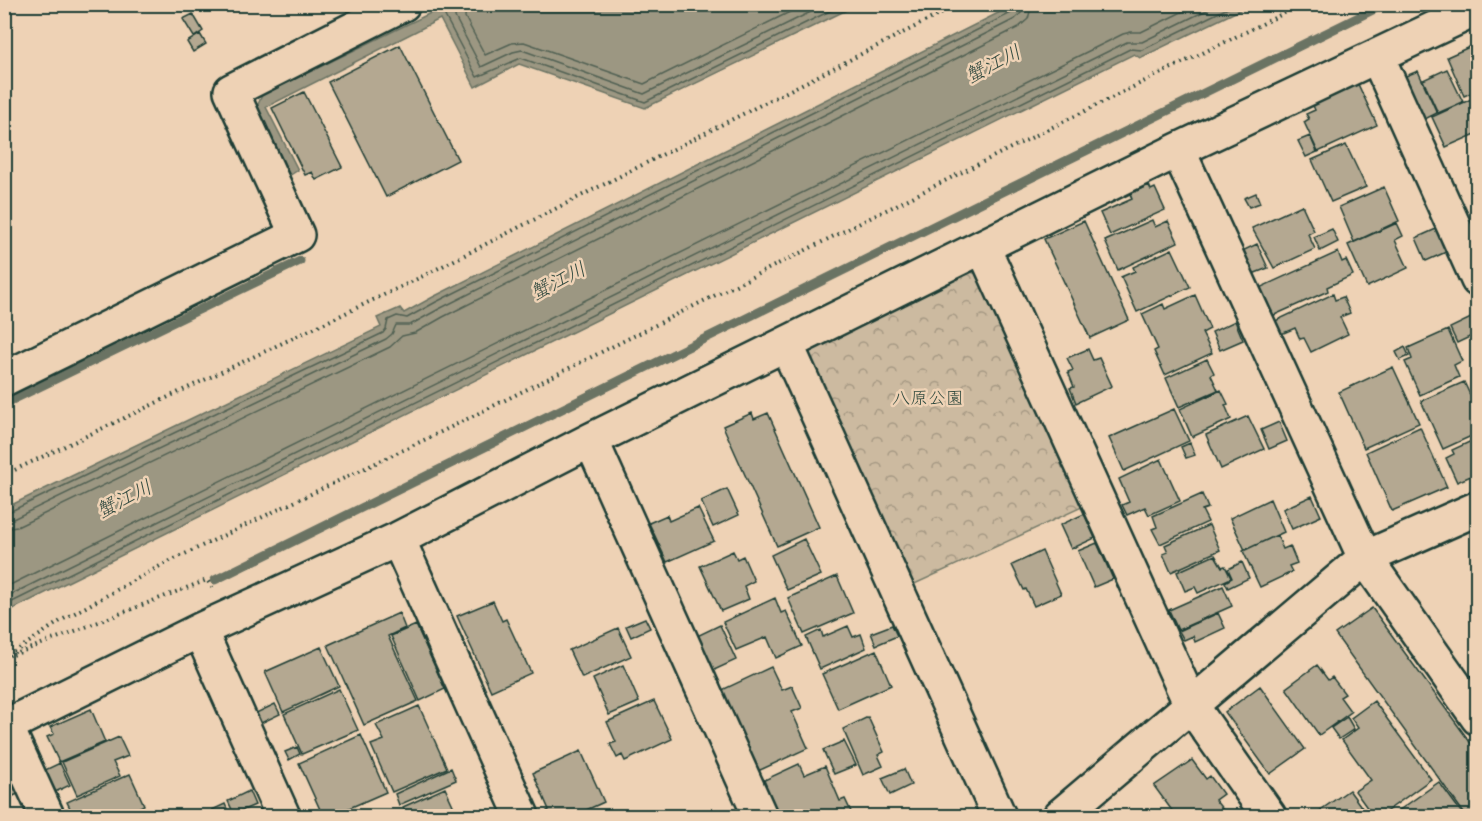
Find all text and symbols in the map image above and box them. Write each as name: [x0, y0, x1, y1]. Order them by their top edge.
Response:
water label: 蟹江川: [961, 40, 1025, 88]
water label: 蟹江川: [526, 257, 590, 305]
park label: 八原公園: [892, 388, 964, 409]
water label: 蟹江川: [92, 475, 156, 523]

